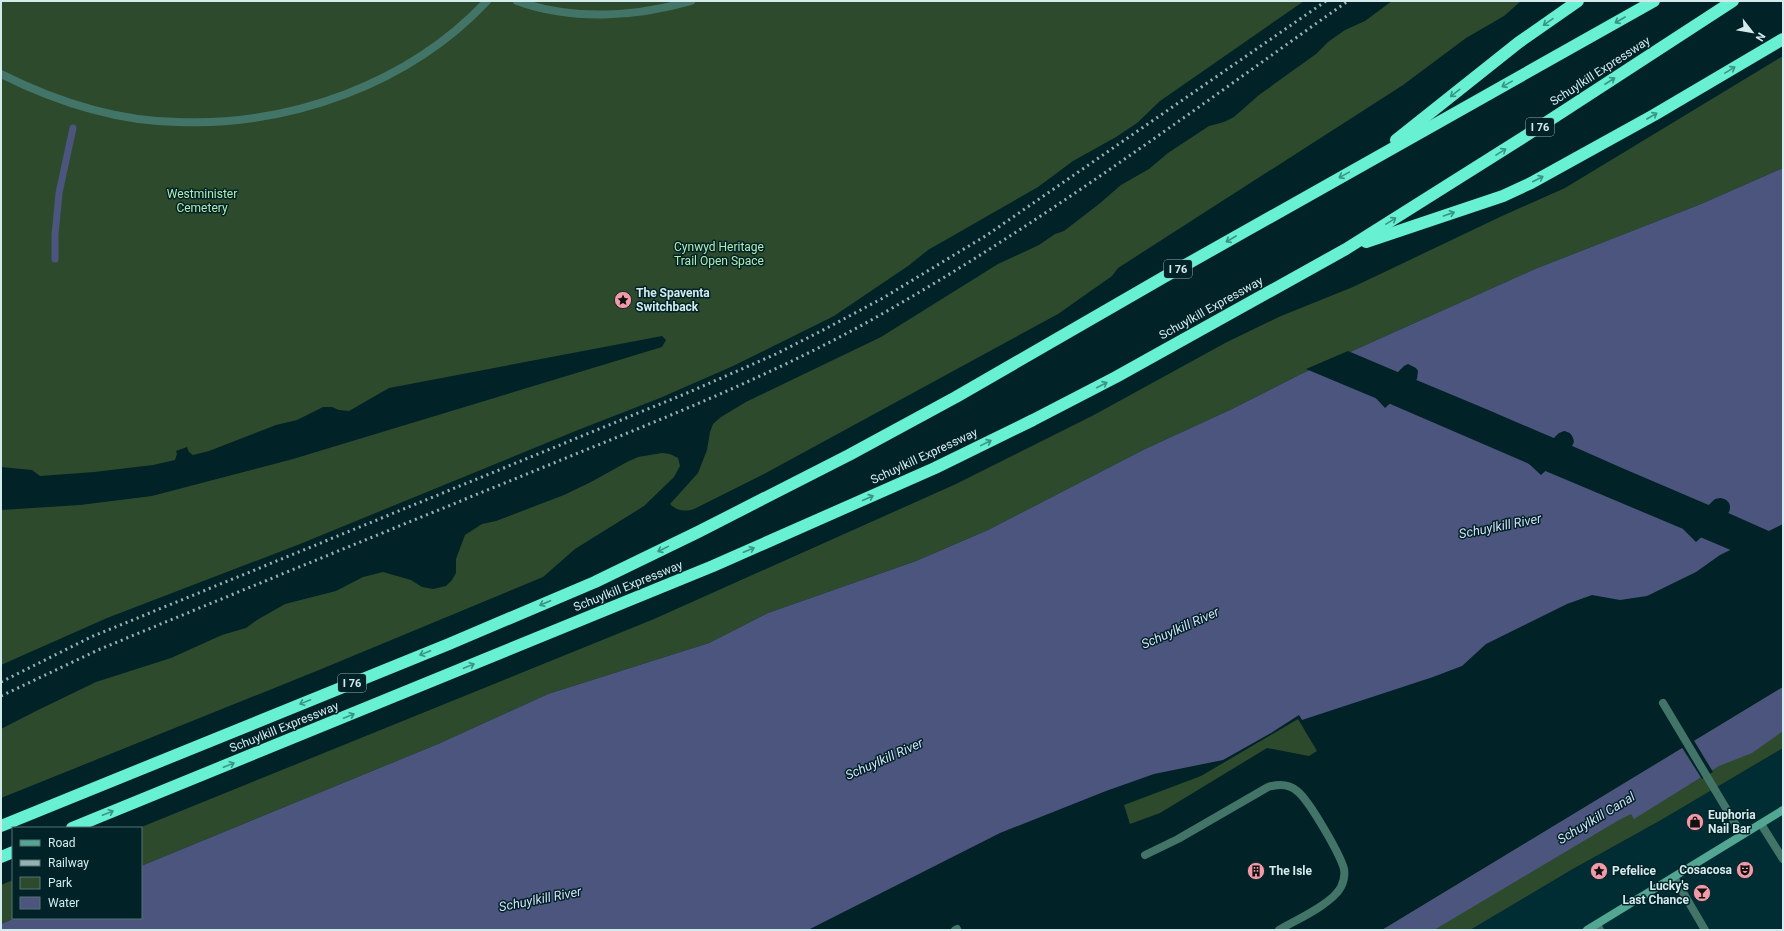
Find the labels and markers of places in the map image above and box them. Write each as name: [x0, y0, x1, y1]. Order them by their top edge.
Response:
place label: The Spaventa Switchback: [636, 286, 710, 314]
place icon: The Spaventa Switchback: [613, 290, 633, 310]
place label: Euphoria Nail Bar: [1708, 808, 1756, 836]
shop icon: Euphoria Nail Bar: [1685, 812, 1705, 832]
theatre icon: Cosacosa: [1735, 860, 1755, 880]
building icon: The Isle: [1246, 861, 1266, 881]
place icon: Pefelice: [1589, 861, 1609, 881]
place label: Cosacosa: [1679, 863, 1733, 877]
place label: The Isle: [1269, 864, 1312, 878]
place label: Pefelice: [1612, 864, 1656, 878]
place label: Lucky's Last Chance: [1622, 879, 1690, 907]
bar icon: Lucky's Last Chance: [1692, 883, 1712, 903]

